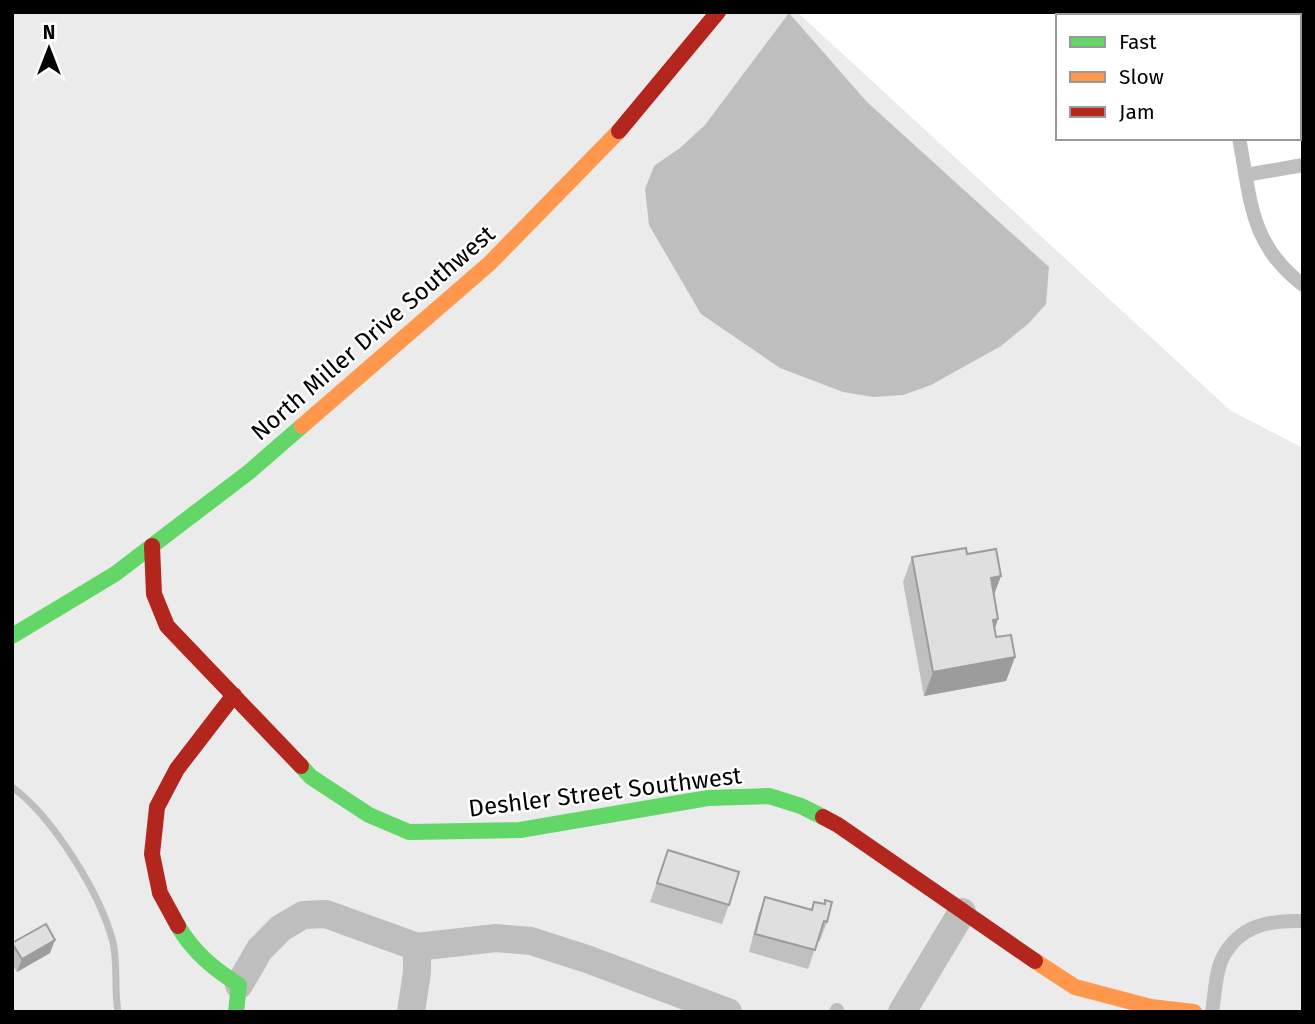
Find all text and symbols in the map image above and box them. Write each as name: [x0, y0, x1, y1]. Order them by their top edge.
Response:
north arrow: [14, 14, 84, 84]
legend: [1056, 14, 1301, 140]
text: N: [43, 21, 55, 44]
text: Fast: [1119, 29, 1157, 55]
text: Slow: [1119, 64, 1164, 90]
text: Jam: [1119, 99, 1155, 125]
street label: North Miller Drive Southwest: [246, 219, 501, 446]
street label: Deshler Street Southwest: [467, 761, 743, 823]

